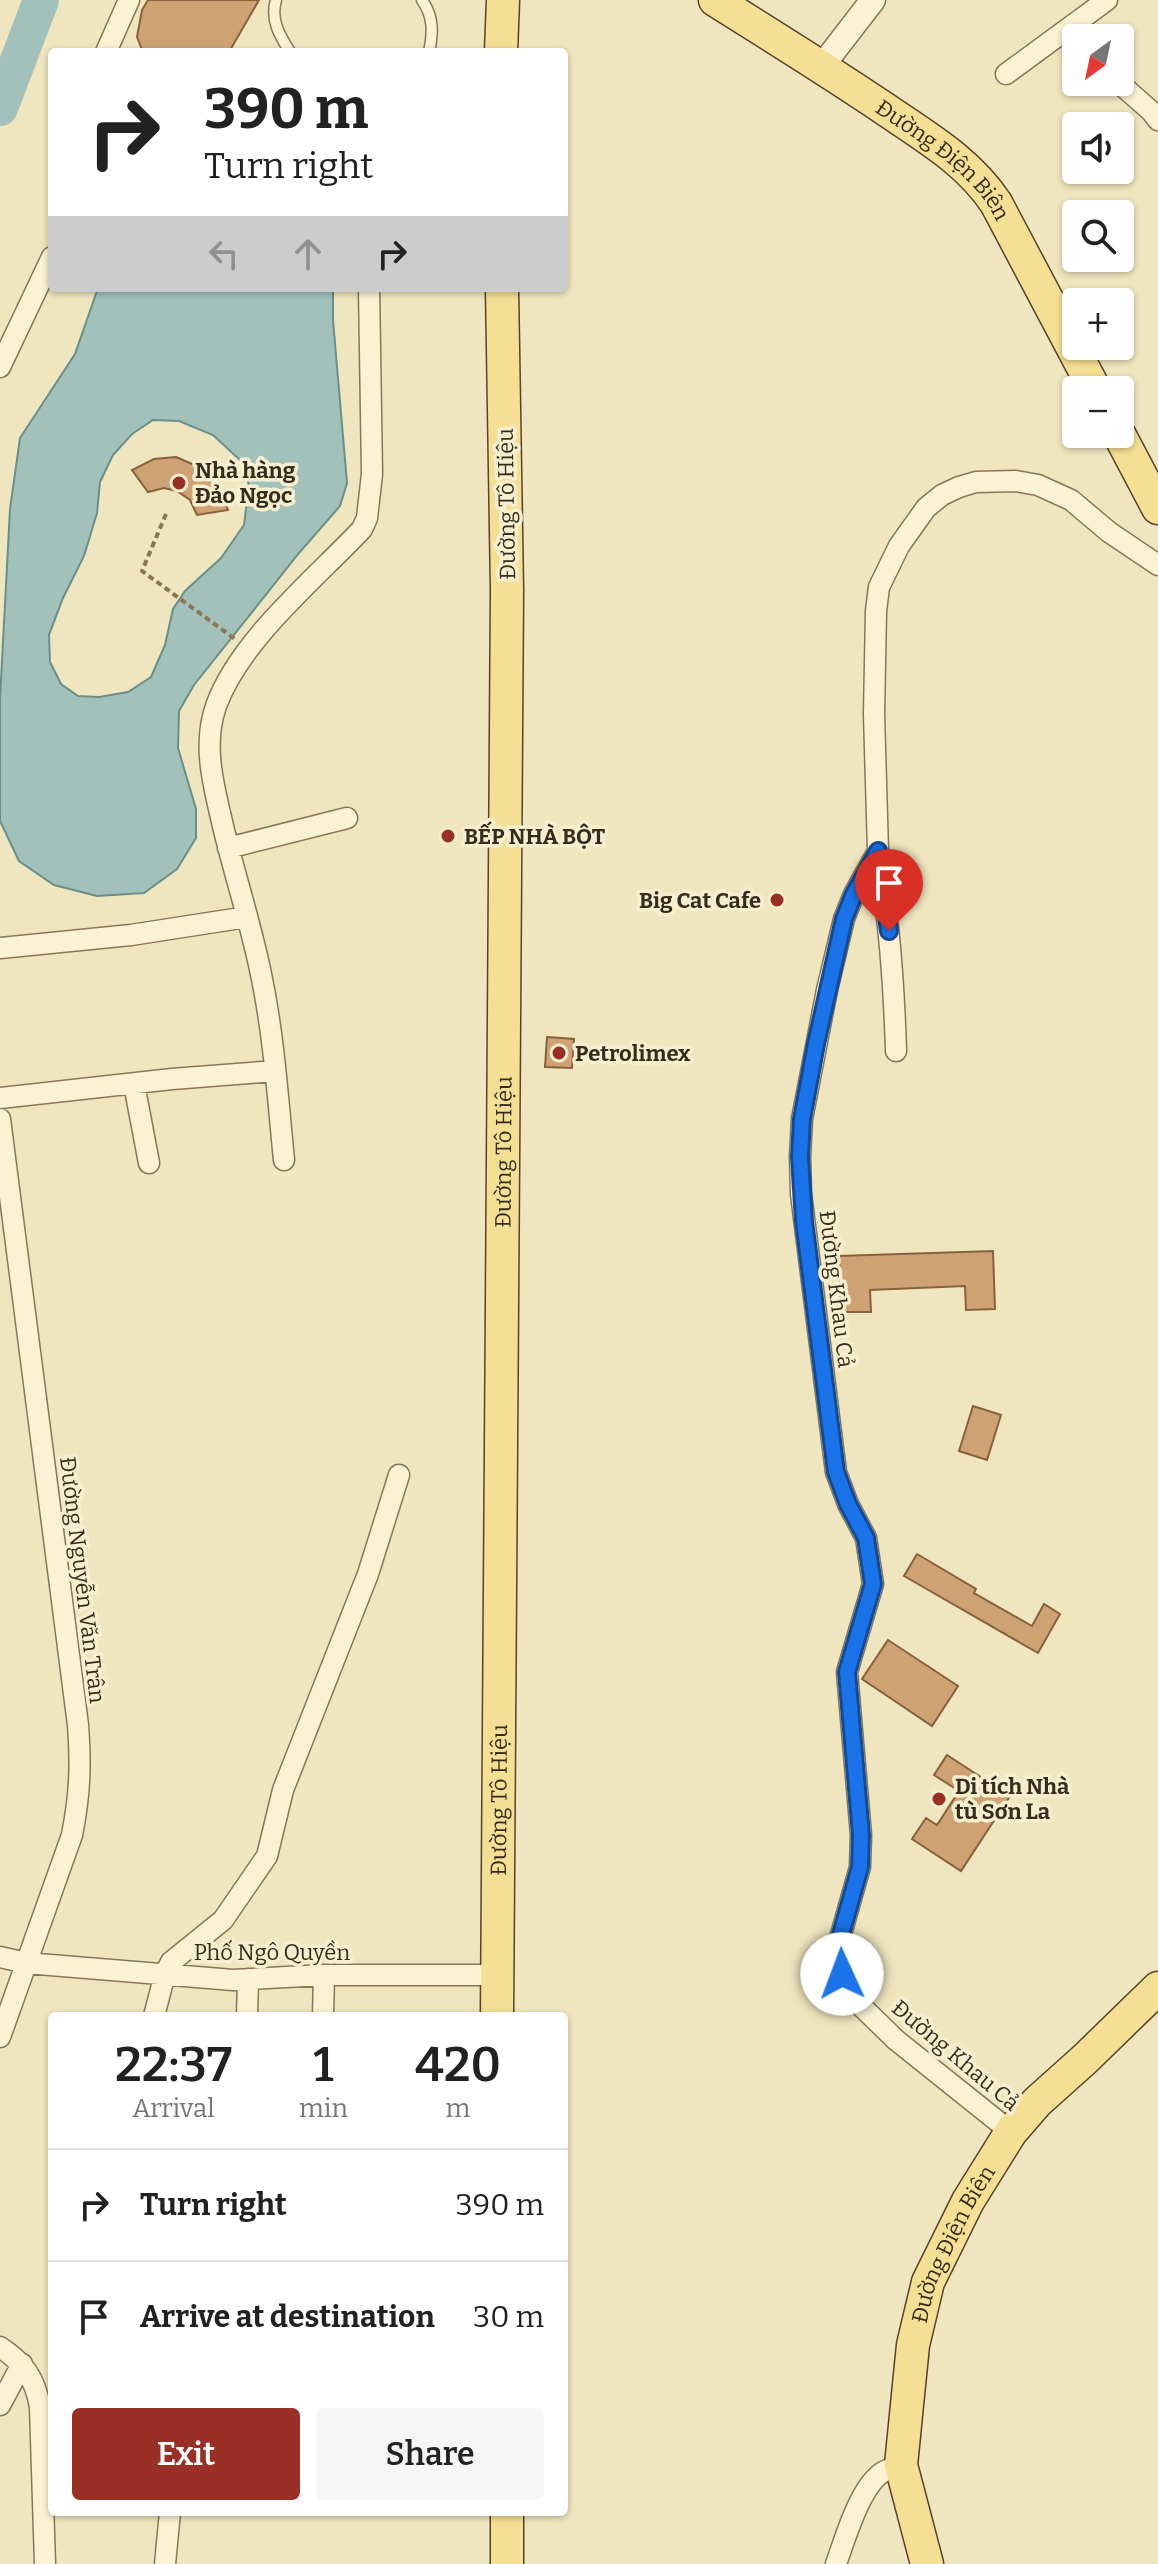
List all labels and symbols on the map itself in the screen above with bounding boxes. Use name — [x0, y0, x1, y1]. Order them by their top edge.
north arrow — [1062, 24, 1134, 96]
street label: Đường Điện Biên — [871, 94, 1016, 225]
street label: Đường Tô Hiệu — [492, 428, 521, 580]
place label: Nhà hàng Đảo Ngọc — [195, 457, 296, 509]
marker: Nhà hàng Đảo Ngọc — [170, 474, 188, 492]
place label: BẾP NHÀ BỘT — [464, 821, 606, 850]
marker: BẾP NHÀ BỘT — [439, 827, 457, 845]
pin — [855, 849, 923, 931]
place label: Big Cat Cafe — [639, 887, 761, 914]
marker: Big Cat Cafe — [768, 891, 786, 909]
place label: Petrolimex — [575, 1040, 691, 1067]
marker: Petrolimex — [550, 1044, 568, 1062]
street label: Đường Tô Hiệu — [490, 1076, 518, 1228]
street label: Đường Khau Cả — [813, 1209, 860, 1369]
street label: Đường Nguyễn Văn Trân — [54, 1455, 111, 1705]
street label: Đường Tô Hiệu — [485, 1724, 513, 1876]
place label: Di tích Nhà tù Sơn La — [955, 1773, 1070, 1825]
marker: Di tích Nhà tù Sơn La — [930, 1790, 948, 1808]
position arrow — [800, 1932, 884, 2016]
street label: Phố Ngô Quyền — [194, 1939, 350, 1966]
street label: Đường Khau Cả — [887, 1994, 1025, 2116]
street label: Đường Điện Biên — [906, 2160, 1001, 2326]

